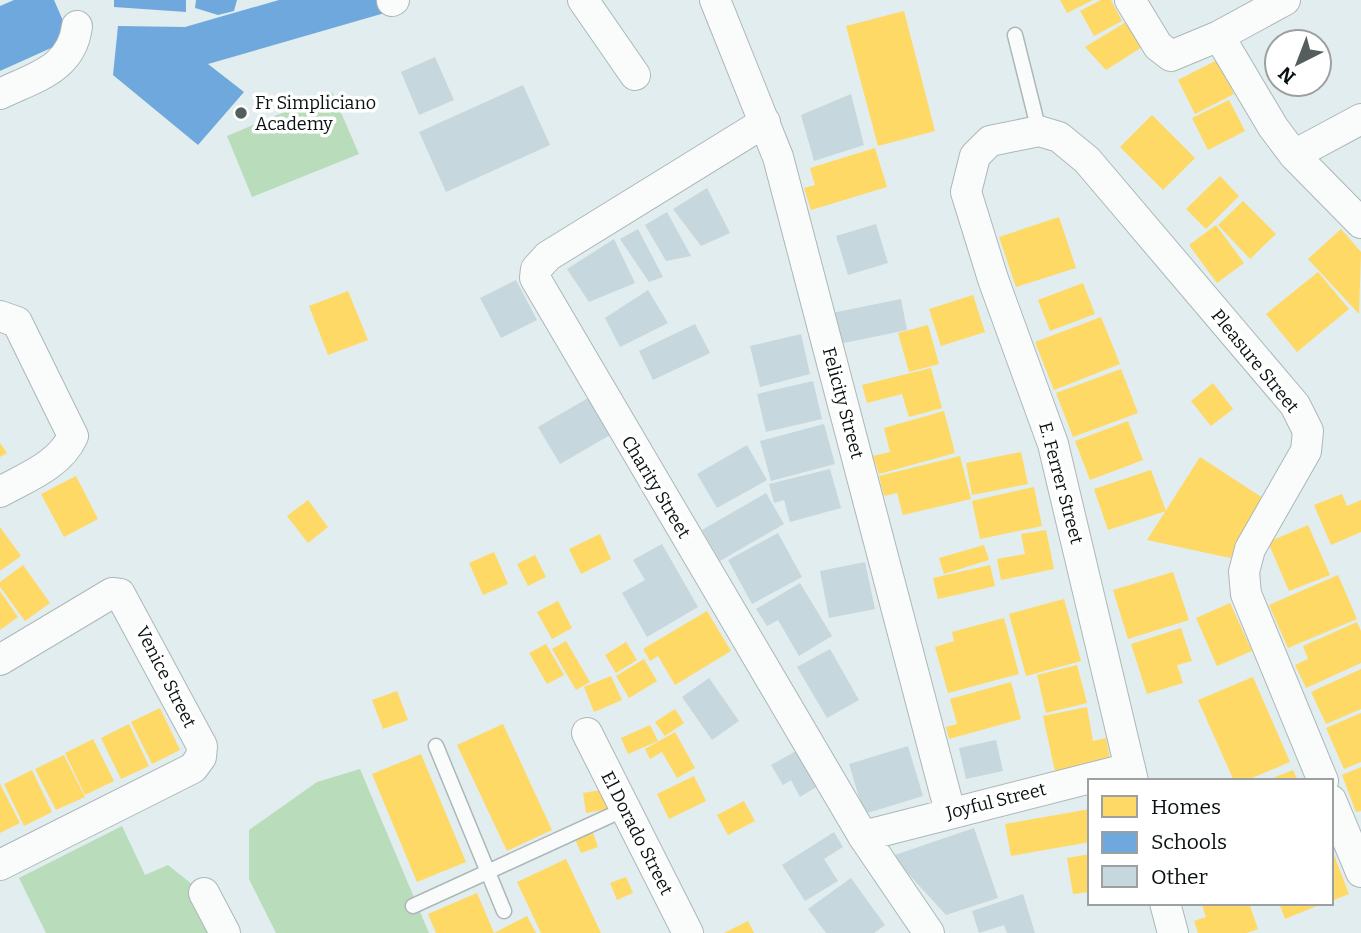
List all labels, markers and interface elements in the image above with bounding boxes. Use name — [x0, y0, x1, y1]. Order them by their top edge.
north arrow — [1263, 28, 1333, 98]
text: N — [1274, 62, 1300, 89]
place label: Fr Simpliciano Academy — [255, 92, 376, 135]
marker: Fr Simpliciano Academy — [233, 105, 249, 121]
street label: Pleasure Street — [1207, 305, 1304, 418]
street label: Felicity Street — [818, 345, 869, 462]
street label: E. Ferrer Street — [1034, 420, 1088, 547]
street label: Charity Street — [617, 432, 695, 543]
street label: Venice Street — [131, 623, 201, 732]
street label: El Dorado Street — [596, 768, 678, 899]
street label: Joyful Street — [943, 778, 1049, 824]
legend — [1088, 779, 1333, 905]
text: Homes — [1151, 794, 1221, 820]
text: Schools — [1151, 829, 1227, 855]
text: Other — [1151, 864, 1208, 890]

